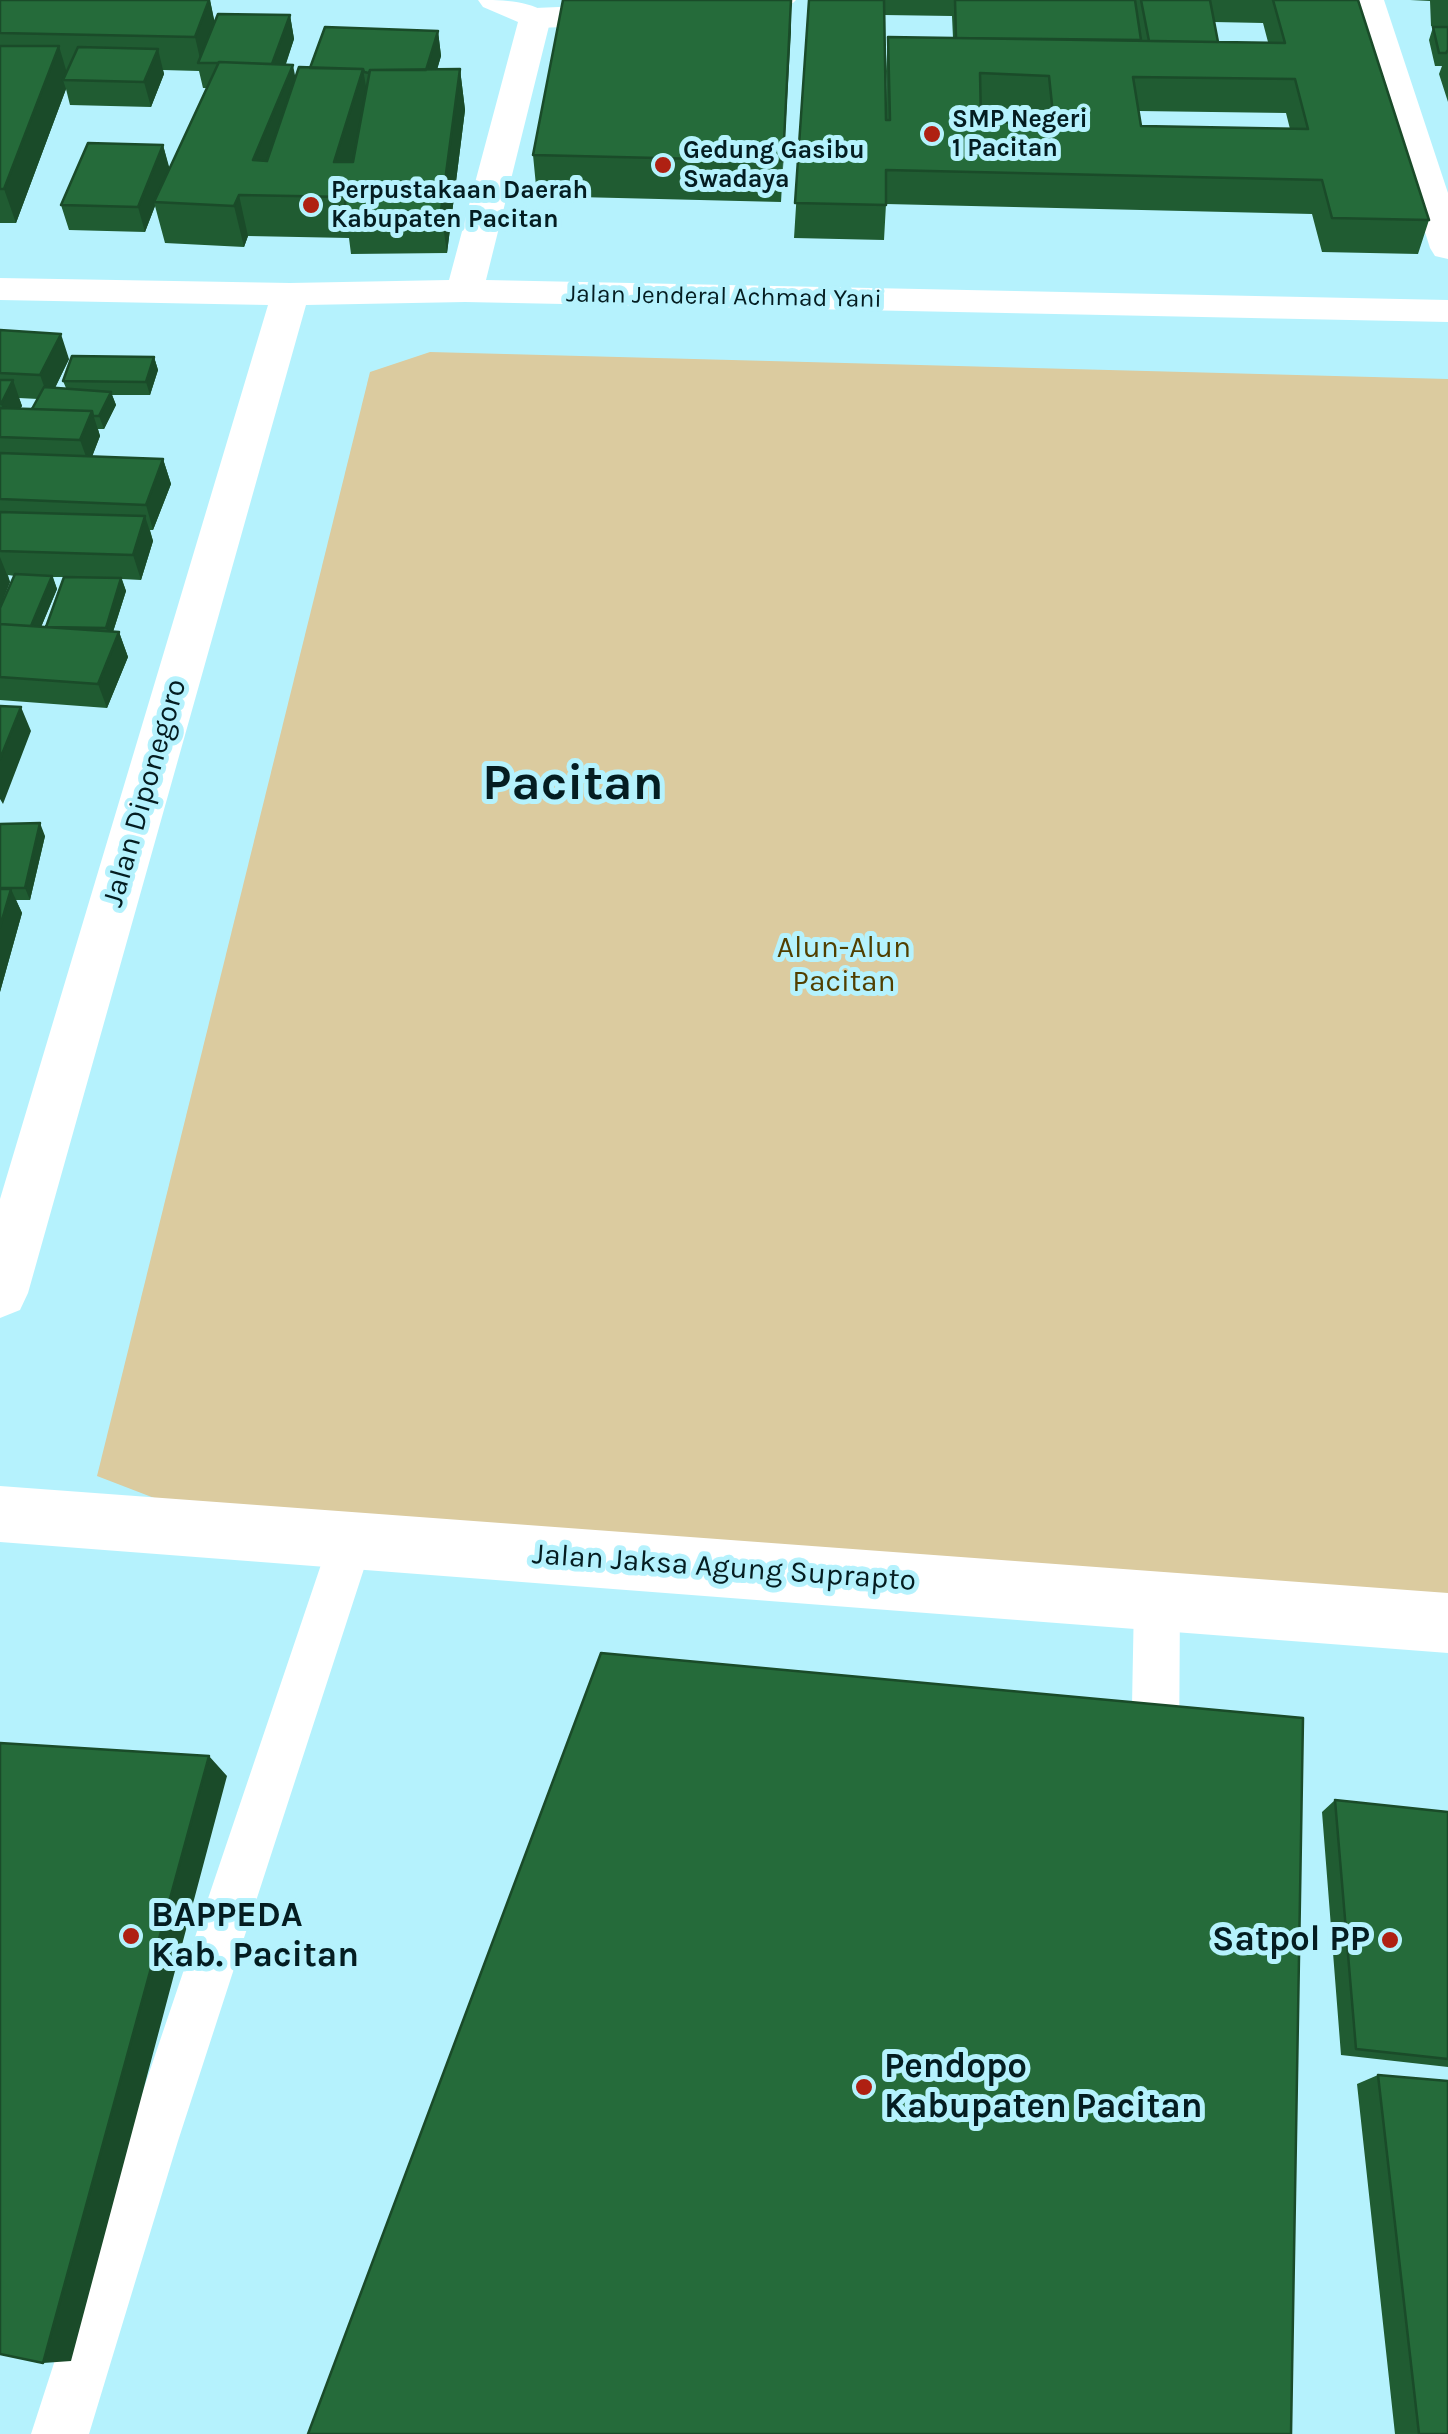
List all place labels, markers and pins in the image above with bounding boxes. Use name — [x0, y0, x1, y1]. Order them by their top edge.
place label: SMP Negeri 1 Pacitan — [952, 105, 1088, 164]
marker: SMP Negeri 1 Pacitan — [921, 123, 943, 145]
place label: Gedung Gasibu Swadaya — [683, 136, 865, 195]
marker: Gedung Gasibu Swadaya — [652, 154, 674, 176]
place label: Perpustakaan Daerah Kabupaten Pacitan — [331, 176, 588, 235]
marker: Perpustakaan Daerah Kabupaten Pacitan — [300, 194, 322, 216]
place label: BAPPEDA Kab. Pacitan — [151, 1895, 359, 1977]
place label: Satpol PP — [1212, 1919, 1370, 1961]
marker: BAPPEDA Kab. Pacitan — [120, 1925, 142, 1947]
marker: Satpol PP — [1379, 1929, 1401, 1951]
place label: Pendopo Kabupaten Pacitan — [884, 2046, 1203, 2128]
marker: Pendopo Kabupaten Pacitan — [853, 2076, 875, 2098]

